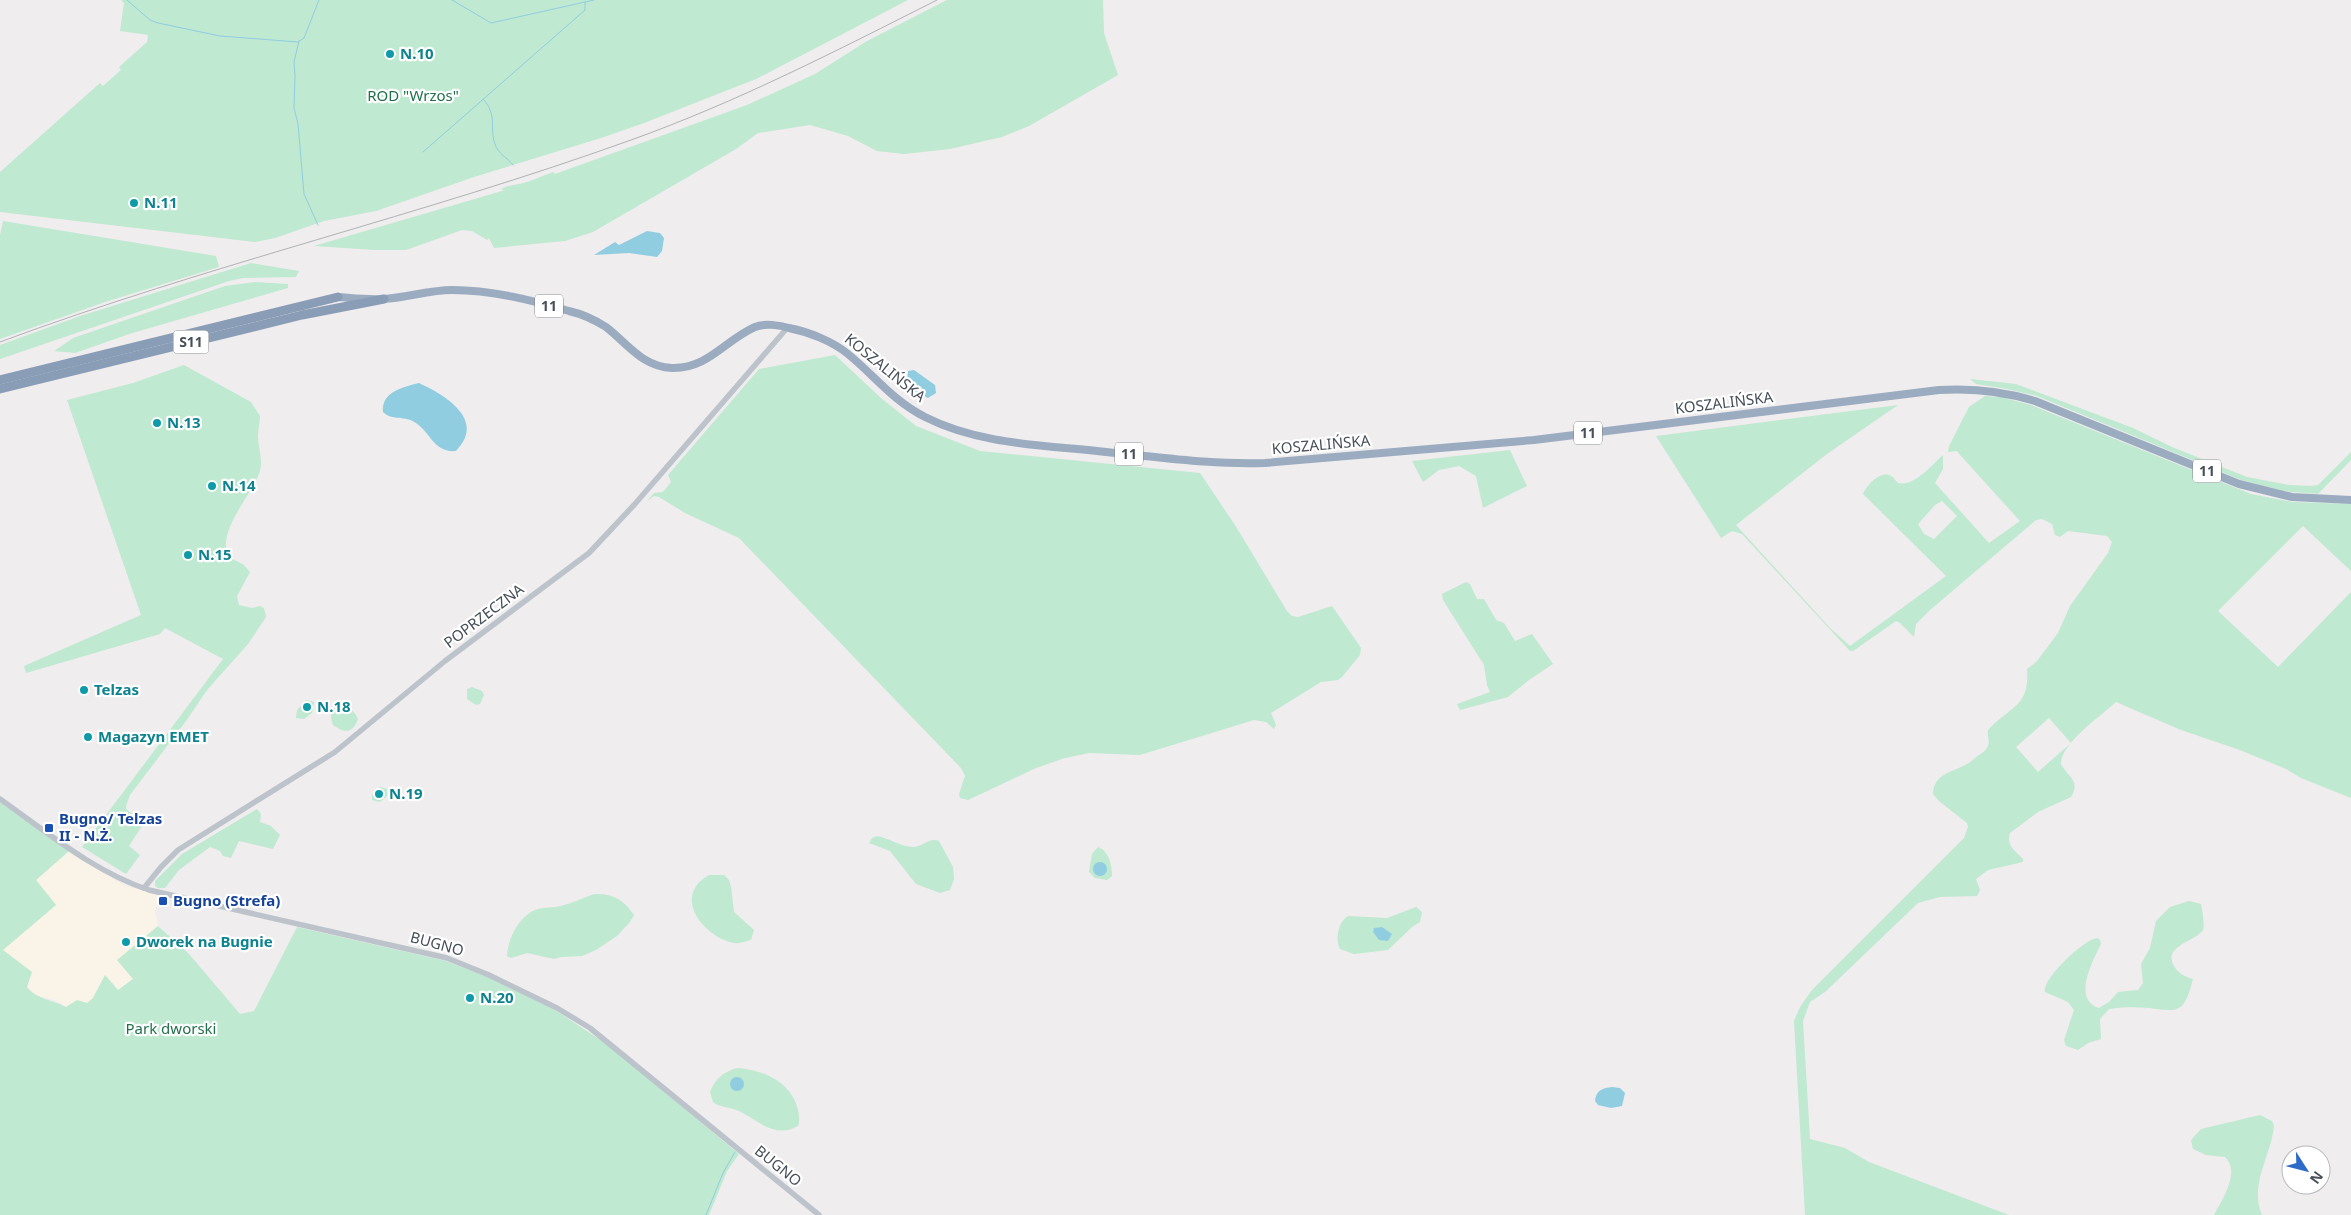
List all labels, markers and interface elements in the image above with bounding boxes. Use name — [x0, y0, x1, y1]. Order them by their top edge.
place label: N.10 — [400, 43, 434, 63]
marker: N.10 — [384, 48, 396, 60]
park label: ROD "Wrzos" — [367, 85, 459, 105]
place label: N.11 — [144, 192, 178, 212]
marker: N.11 — [128, 197, 140, 209]
road number: 11 — [535, 294, 563, 318]
street label: KOSZALIŃSKA — [841, 328, 931, 406]
road number: S11 — [174, 331, 208, 354]
street label: KOSZALIŃSKA — [1674, 386, 1774, 418]
place label: N.13 — [167, 412, 201, 432]
marker: N.13 — [151, 417, 163, 429]
road number: 11 — [1574, 422, 1602, 444]
street label: KOSZALIŃSKA — [1271, 430, 1371, 458]
road number: 11 — [1115, 442, 1143, 466]
road number: 11 — [2193, 460, 2221, 482]
place label: N.14 — [222, 475, 256, 495]
marker: N.14 — [206, 480, 218, 492]
place label: N.15 — [198, 544, 232, 564]
marker: N.15 — [182, 549, 194, 561]
street label: POPRZECZNA — [439, 578, 528, 652]
place label: Telzas — [94, 679, 139, 699]
marker: Telzas — [78, 684, 90, 696]
place label: N.18 — [317, 696, 351, 716]
marker: N.18 — [301, 701, 313, 713]
place label: Magazyn EMET — [98, 726, 209, 746]
marker: Magazyn EMET — [82, 731, 94, 743]
place label: N.19 — [389, 783, 423, 803]
marker: N.19 — [373, 788, 385, 800]
place label: Bugno/ Telzas II - N.Ż. — [59, 808, 162, 845]
marker: Bugno/ Telzas II - N.Ż. — [43, 822, 55, 834]
place label: Bugno (Strefa) — [173, 890, 280, 910]
marker: Bugno (Strefa) — [157, 895, 169, 907]
street label: BUGNO — [408, 926, 466, 960]
place label: Dworek na Bugnie — [136, 931, 273, 951]
marker: Dworek na Bugnie — [120, 936, 132, 948]
place label: N.20 — [480, 987, 514, 1007]
marker: N.20 — [464, 992, 476, 1004]
park label: Park dworski — [126, 1018, 216, 1038]
street label: BUGNO — [751, 1140, 806, 1190]
north arrow — [2281, 1145, 2331, 1195]
text: N — [2306, 1168, 2328, 1188]

